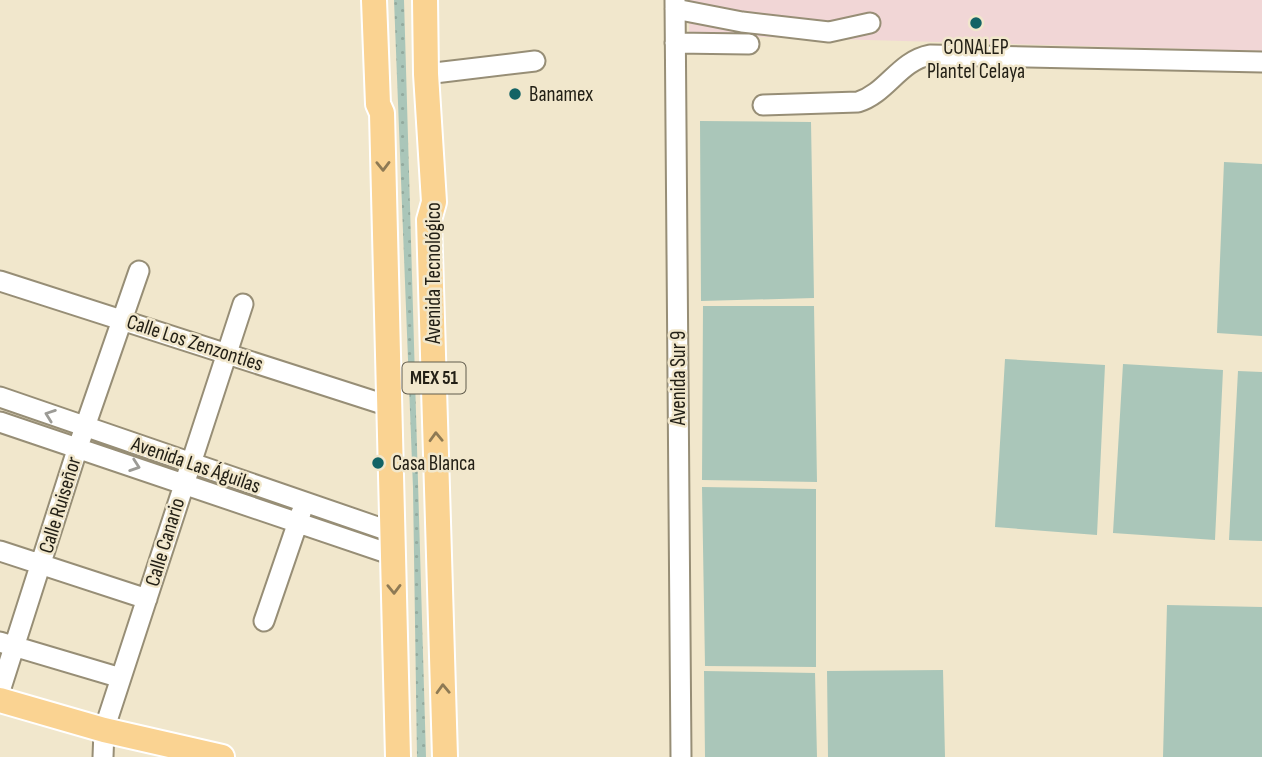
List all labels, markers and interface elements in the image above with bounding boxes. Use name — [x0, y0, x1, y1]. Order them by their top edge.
marker: CONALEP Plantel Celaya — [968, 15, 984, 31]
place label: CONALEP Plantel Celaya — [927, 35, 1025, 84]
place label: Banamex — [529, 82, 593, 107]
marker: Banamex — [507, 86, 523, 102]
one-way arrow — [375, 161, 391, 171]
street label: Avenida Tecnológico — [421, 202, 446, 345]
street label: Calle Los Zenzontles — [124, 309, 266, 377]
street label: Avenida Sur 9 — [666, 331, 691, 426]
road number: MEX 51 — [402, 362, 466, 394]
one-way arrow — [44, 409, 56, 423]
street label: Avenida Las Águilas — [127, 431, 264, 499]
one-way arrow — [428, 431, 443, 442]
place label: Casa Blanca — [392, 451, 475, 476]
street label: Calle Ruiseñor — [33, 454, 87, 556]
marker: Casa Blanca — [370, 455, 386, 471]
one-way arrow — [128, 458, 140, 472]
street label: Calle Canario — [140, 495, 190, 589]
one-way arrow — [386, 584, 401, 595]
one-way arrow — [436, 683, 451, 694]

